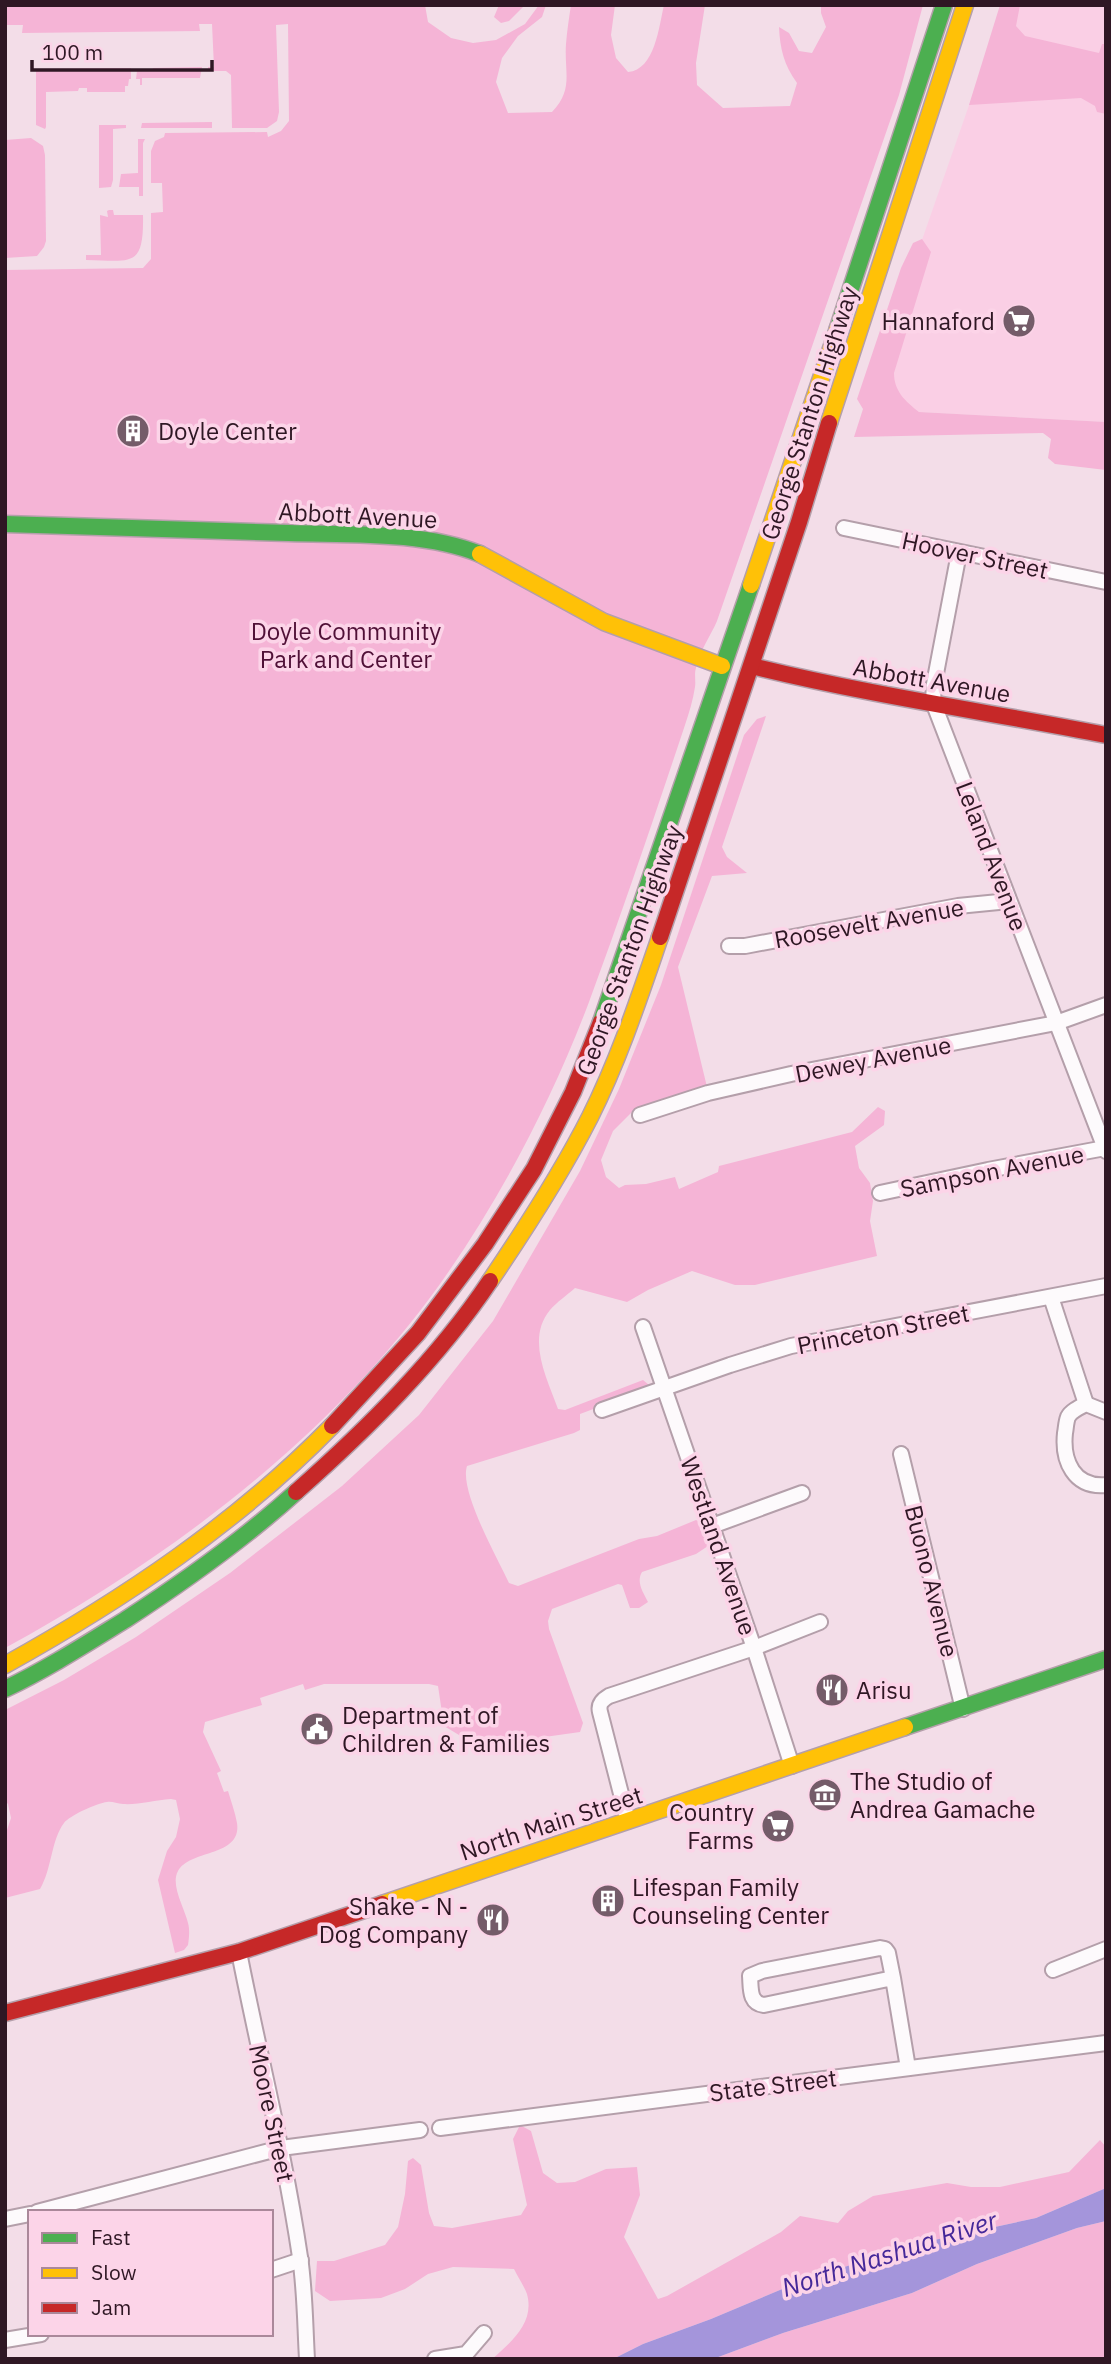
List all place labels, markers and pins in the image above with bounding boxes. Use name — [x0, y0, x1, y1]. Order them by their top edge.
supermarket icon: Hannaford — [1000, 302, 1038, 340]
place label: Hannaford — [881, 305, 995, 337]
building icon: Doyle Center — [114, 412, 152, 450]
place label: Doyle Center — [158, 415, 297, 447]
restaurant icon: Arisu — [813, 1671, 851, 1709]
place label: Arisu — [856, 1674, 912, 1706]
place label: Department of Children & Families — [342, 1699, 550, 1759]
public building icon: Department of Children & Families — [298, 1710, 336, 1748]
place label: The Studio of Andrea Gamache — [850, 1765, 1035, 1825]
museum icon: The Studio of Andrea Gamache — [806, 1776, 844, 1814]
place label: Country Farms — [669, 1796, 754, 1856]
supermarket icon: Country Farms — [759, 1807, 797, 1845]
place label: Lifespan Family Counseling Center — [632, 1871, 829, 1931]
building icon: Lifespan Family Counseling Center — [589, 1882, 627, 1920]
place label: Shake - N - Dog Company — [319, 1890, 468, 1950]
restaurant icon: Shake - N - Dog Company — [474, 1901, 512, 1939]

